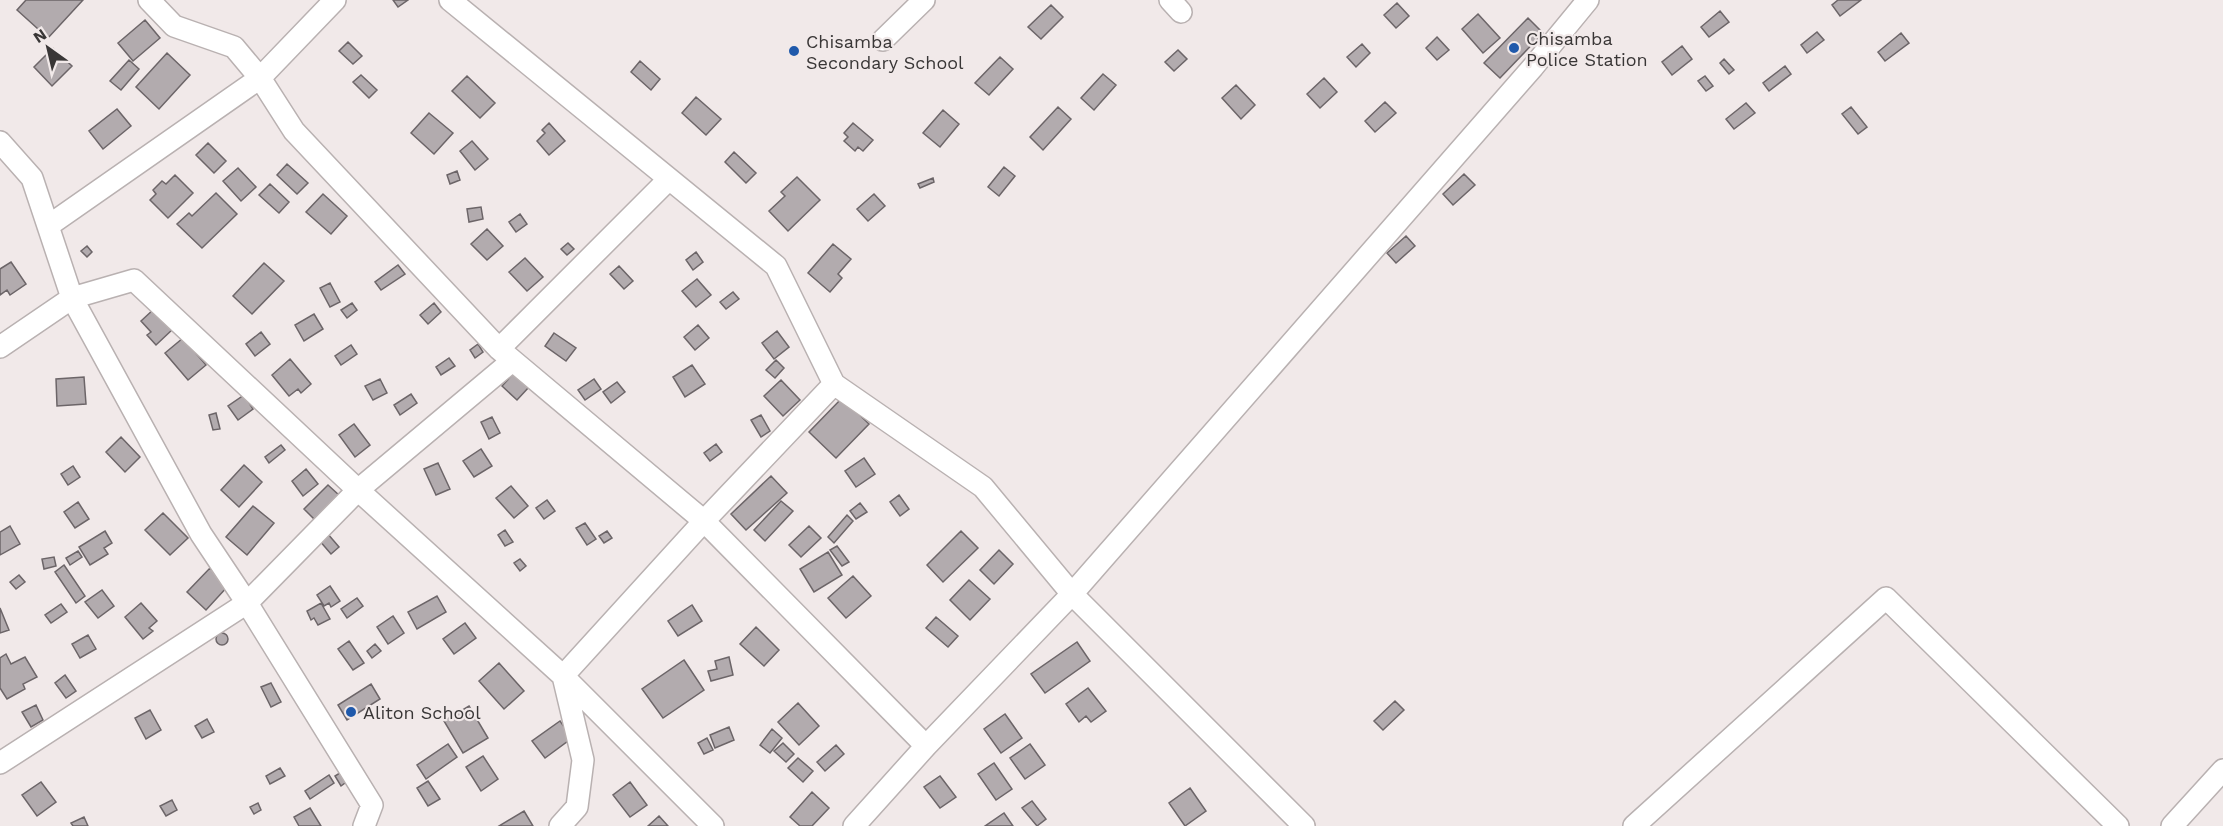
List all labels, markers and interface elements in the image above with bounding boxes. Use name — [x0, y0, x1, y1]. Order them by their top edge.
north arrow — [18, 18, 78, 78]
text: N — [30, 25, 50, 47]
place label: Chisamba Police Station — [1526, 28, 1648, 70]
place label: Chisamba Secondary School — [806, 31, 964, 73]
marker: Chisamba Police Station — [1507, 41, 1521, 55]
marker: Chisamba Secondary School — [787, 44, 801, 58]
place label: Aliton School — [363, 702, 481, 723]
marker: Aliton School — [344, 705, 358, 719]

